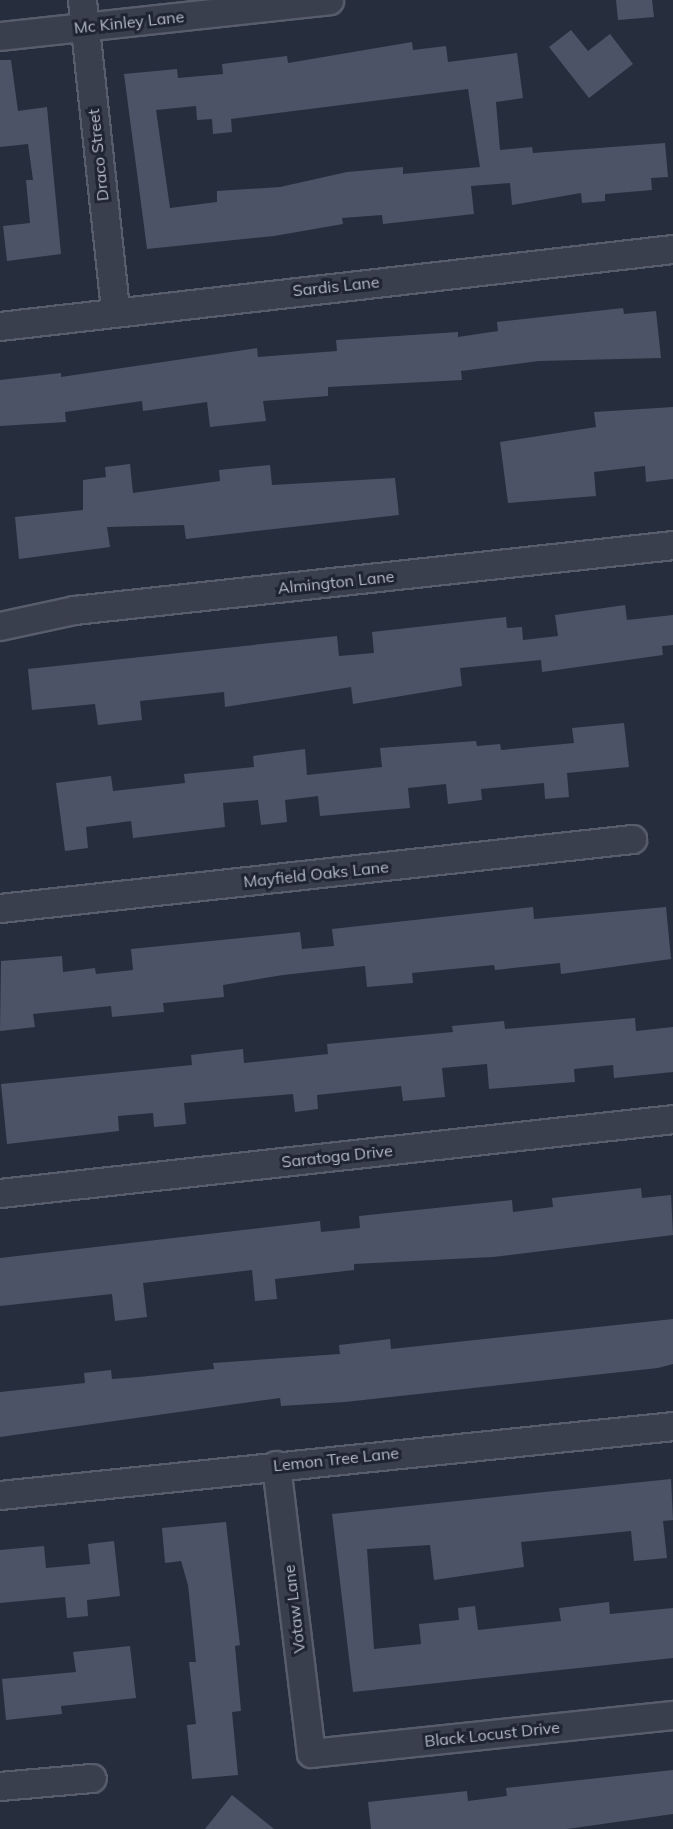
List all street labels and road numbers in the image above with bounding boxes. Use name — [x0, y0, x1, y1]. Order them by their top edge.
street label: Mc Kinley Lane — [73, 7, 185, 37]
street label: Draco Street — [84, 108, 112, 202]
street label: Sardis Lane — [292, 272, 380, 300]
street label: Almington Lane — [277, 566, 395, 598]
street label: Mayfield Oaks Lane — [242, 857, 390, 891]
street label: Saratoga Drive — [280, 1141, 394, 1171]
street label: Lemon Tree Lane — [272, 1443, 400, 1475]
street label: Votaw Lane — [279, 1564, 309, 1654]
street label: Black Locust Drive — [423, 1717, 561, 1751]

